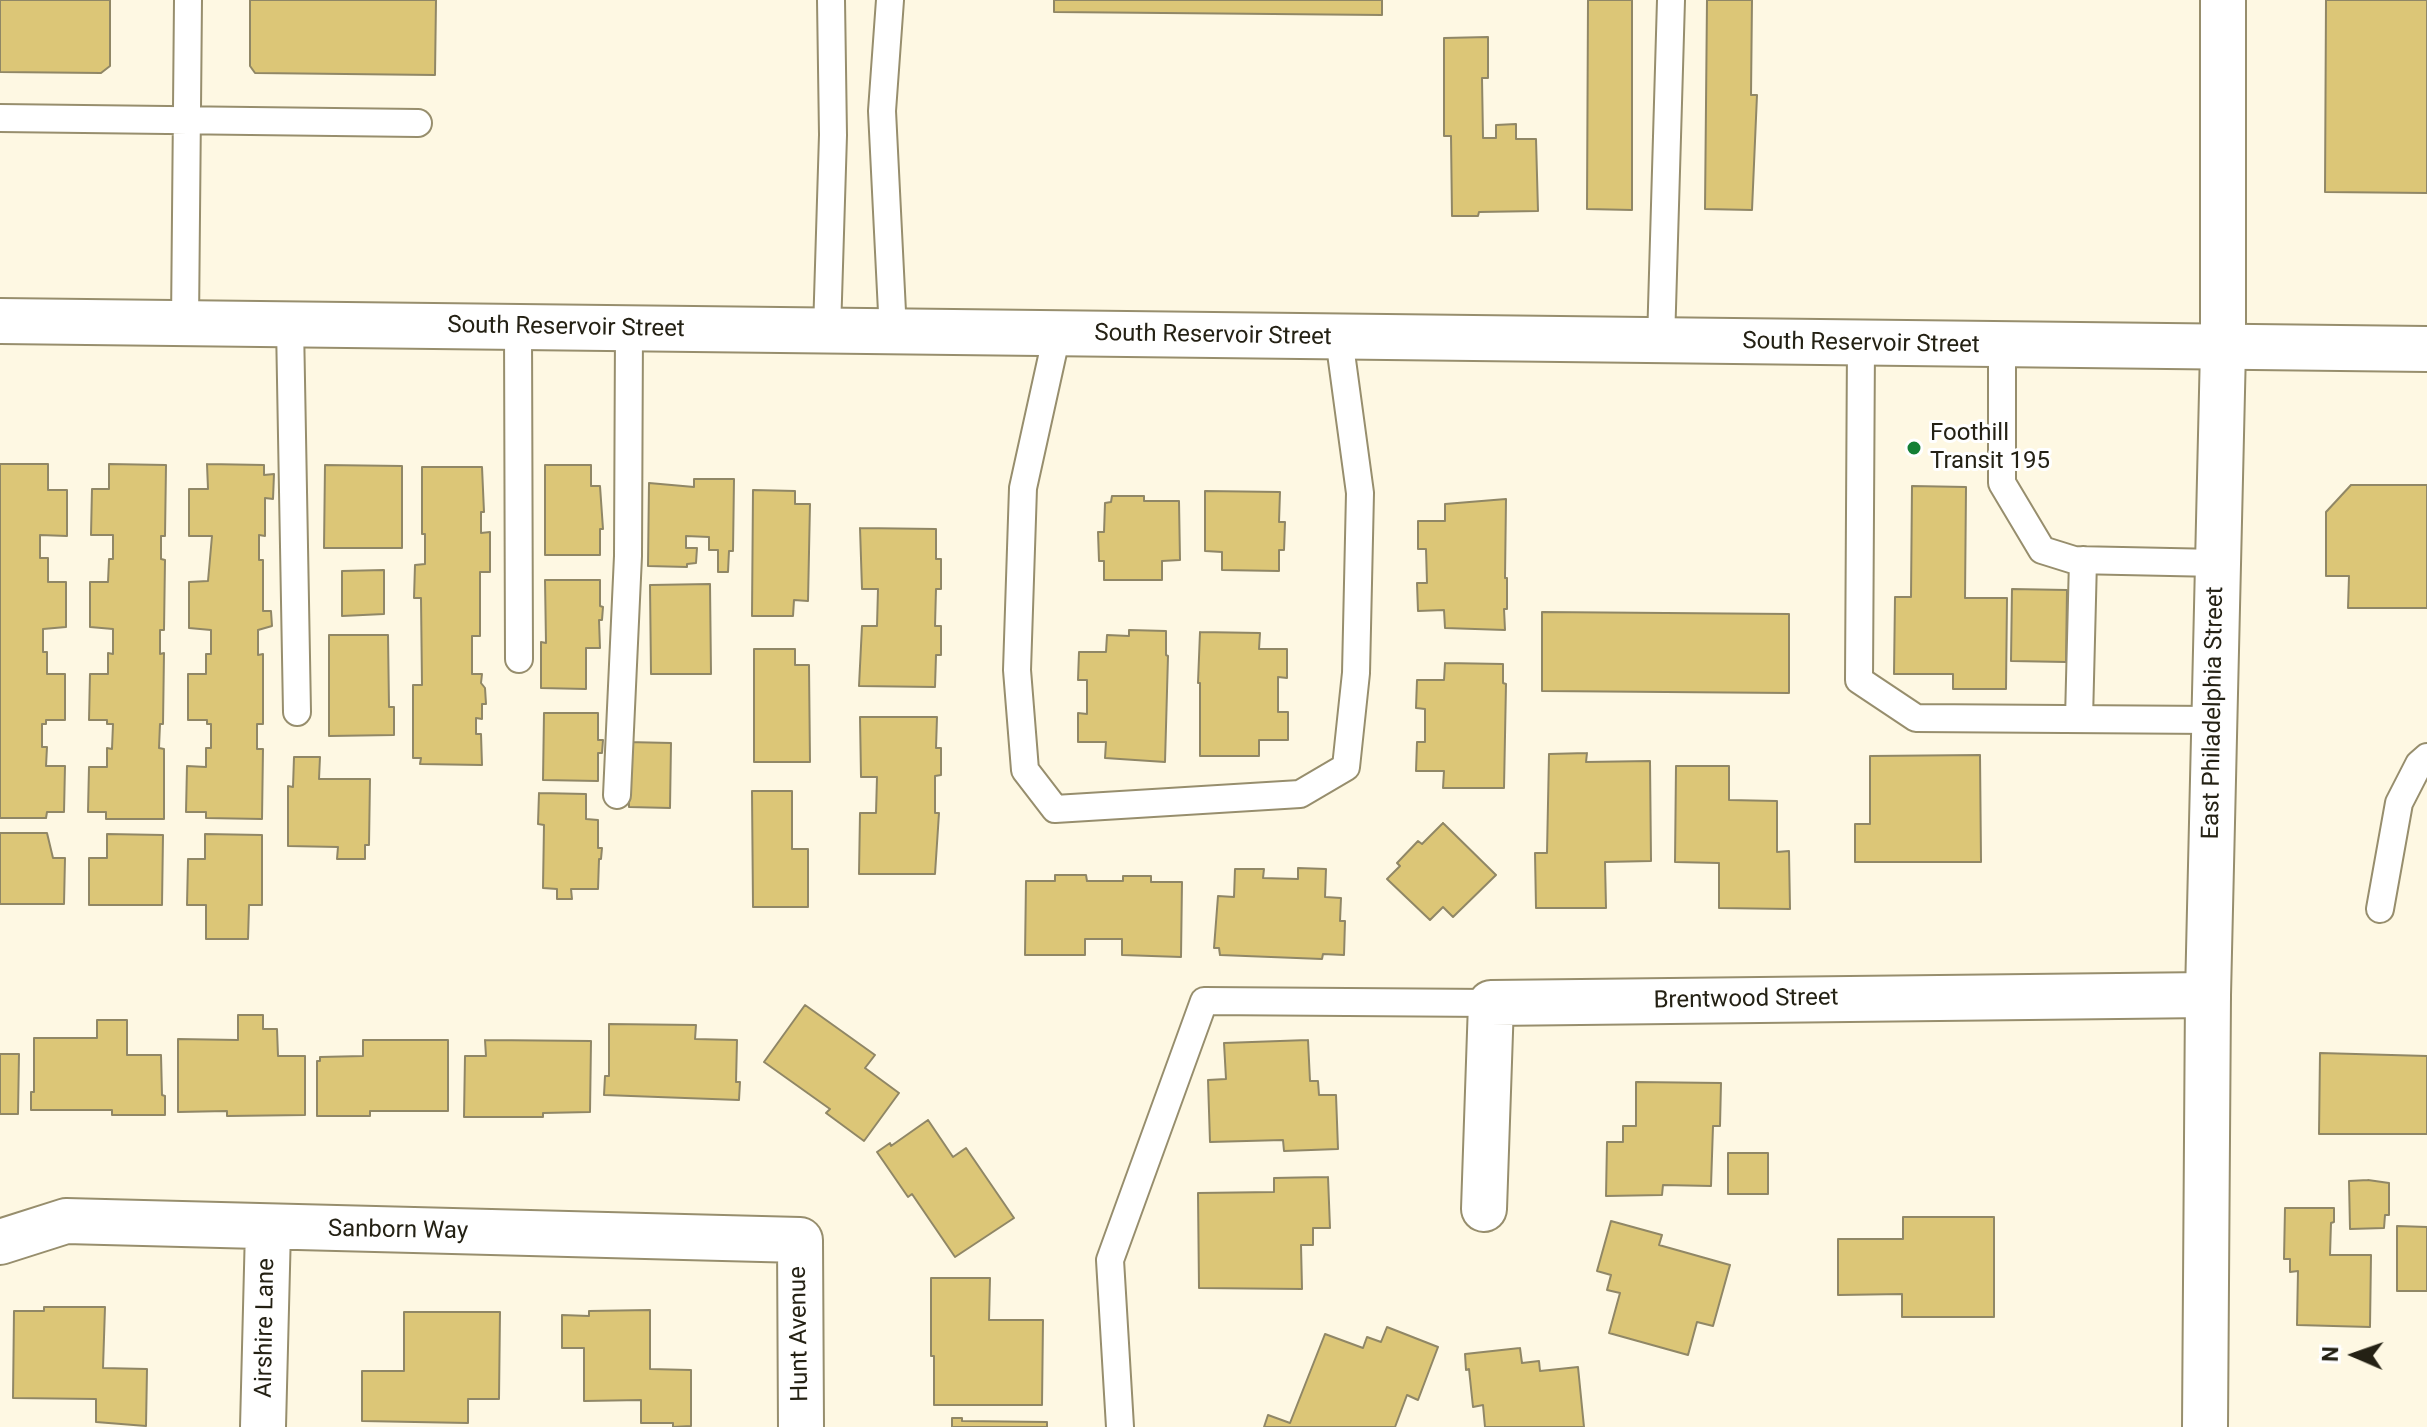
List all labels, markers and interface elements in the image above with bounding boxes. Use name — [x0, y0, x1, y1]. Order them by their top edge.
street label: South Reservoir Street — [447, 312, 685, 344]
street label: South Reservoir Street — [1094, 320, 1332, 352]
street label: South Reservoir Street — [1742, 328, 1980, 360]
place label: Foothill Transit 195 — [1930, 420, 2050, 476]
marker: Foothill Transit 195 — [1905, 439, 1923, 457]
street label: East Philadelphia Street — [2197, 586, 2231, 840]
street label: Brentwood Street — [1653, 984, 1839, 1016]
street label: Sanborn Way — [328, 1215, 468, 1247]
street label: Airshire Lane — [250, 1258, 282, 1398]
street label: Hunt Avenue — [784, 1266, 816, 1402]
north arrow — [2315, 1315, 2395, 1395]
text: N — [2318, 1346, 2343, 1362]

